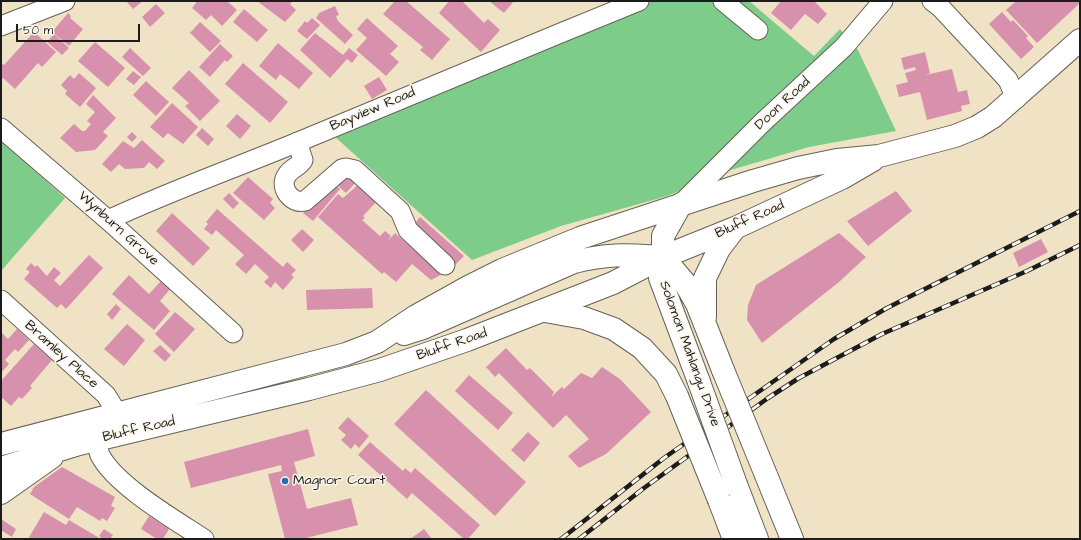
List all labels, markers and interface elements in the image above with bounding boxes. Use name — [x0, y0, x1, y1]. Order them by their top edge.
scale bar — [18, 16, 142, 42]
text: 50 m — [23, 22, 53, 39]
street label: Doon Road — [752, 74, 814, 134]
street label: Bayview Road — [328, 85, 418, 135]
street label: Wynburn Grove — [74, 188, 162, 270]
street label: Bluff Road — [713, 197, 787, 243]
street label: Solomon Mahlangu Drive — [655, 279, 723, 429]
street label: Bramley Place — [21, 317, 101, 393]
street label: Bluff Road — [414, 325, 490, 365]
street label: Bluff Road — [101, 414, 177, 446]
place label: Magnor Court — [293, 473, 385, 489]
marker: Magnor Court — [280, 476, 290, 486]

